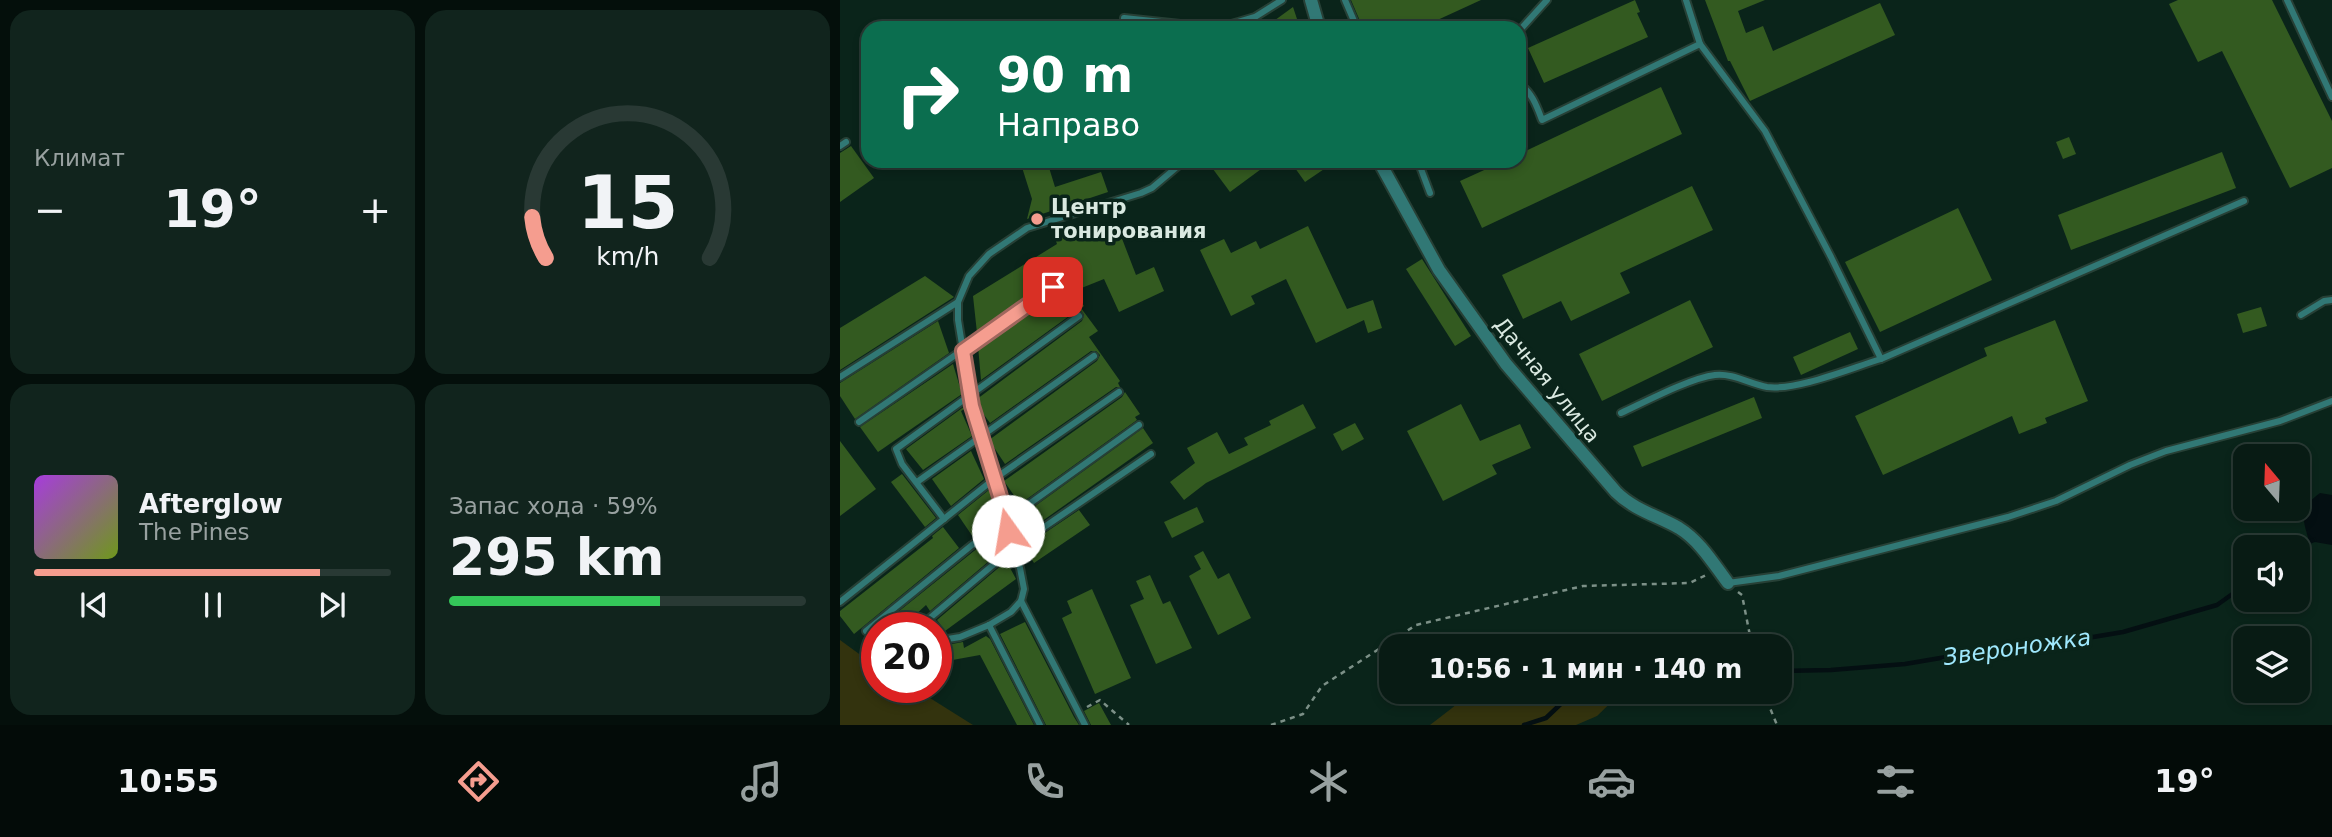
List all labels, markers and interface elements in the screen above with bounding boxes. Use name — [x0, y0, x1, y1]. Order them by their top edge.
text: 90 m — [997, 47, 1133, 104]
icon: right — [882, 49, 973, 140]
text: Направо — [997, 106, 1140, 144]
text: Климат — [34, 145, 125, 171]
text: 15 — [577, 160, 678, 245]
text: 19° — [163, 179, 262, 239]
text: − — [34, 188, 66, 232]
text: + — [359, 188, 391, 232]
place label: Центр тонирования — [1051, 195, 1206, 243]
marker: Центр тонирования — [1029, 211, 1045, 227]
text: km/h — [596, 242, 659, 271]
pin — [1023, 257, 1083, 317]
icon: arrive — [1034, 268, 1072, 306]
street label: Дачная улица — [1489, 313, 1605, 447]
north arrow — [2233, 444, 2310, 522]
map controls — [2233, 444, 2310, 703]
text: Afterglow — [139, 489, 283, 519]
text: Запас хода · 59% — [449, 493, 658, 519]
position arrow — [971, 494, 1045, 568]
text: The Pines — [139, 519, 250, 545]
text: 295 km — [449, 527, 664, 587]
button: sound — [2233, 535, 2310, 612]
icon: previous — [75, 586, 113, 624]
icon: pause — [194, 586, 232, 624]
icon: next — [313, 586, 351, 624]
speed limit sign: 20 — [861, 612, 952, 703]
water label: Звероножка — [1941, 624, 2093, 670]
button: layers — [2233, 626, 2310, 703]
text: 10:56 · 1 мин · 140 m — [1429, 654, 1742, 684]
icon: directions — [454, 757, 503, 806]
icon: music — [737, 757, 786, 806]
icon: phone — [1020, 757, 1069, 806]
icon: climate — [1304, 757, 1353, 806]
icon: car — [1587, 757, 1636, 806]
icon: filters — [1871, 757, 1920, 806]
text: 10:55 — [117, 762, 219, 800]
text: 19° — [2154, 762, 2215, 800]

